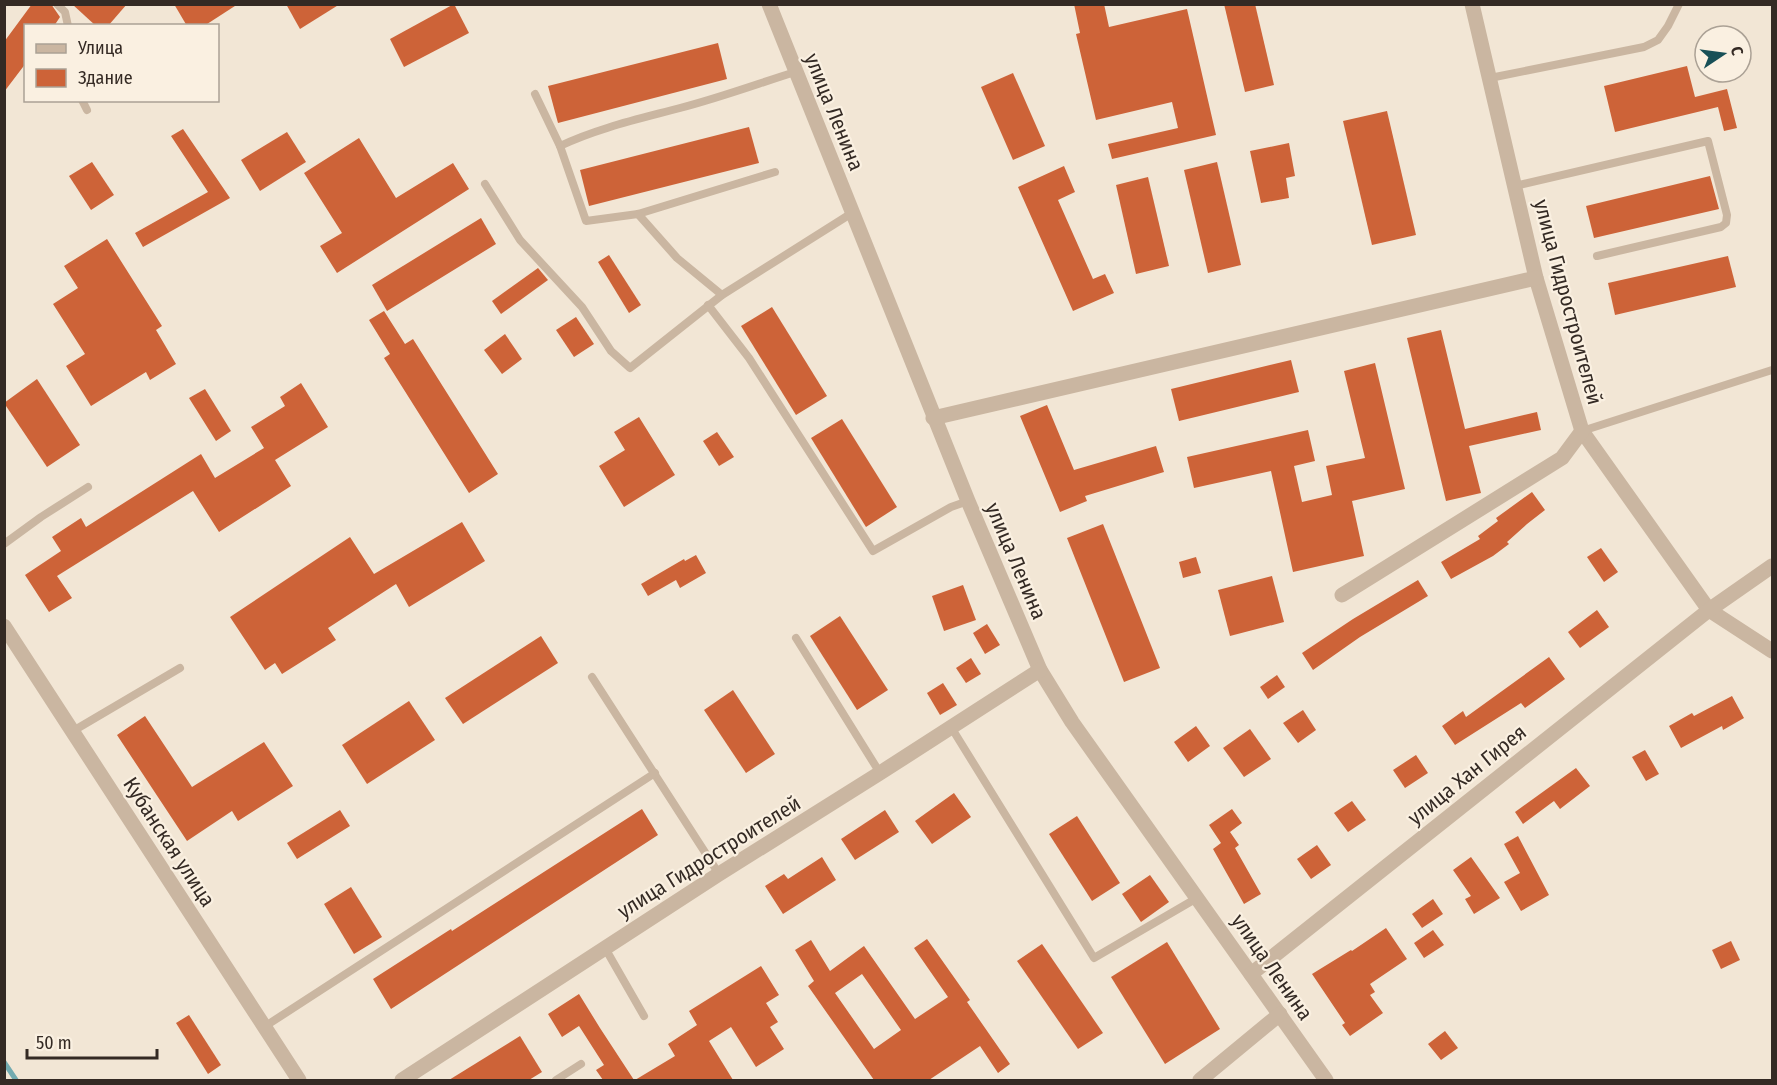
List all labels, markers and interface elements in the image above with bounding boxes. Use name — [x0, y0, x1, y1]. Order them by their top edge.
legend — [24, 24, 219, 102]
north arrow — [1693, 24, 1753, 84]
text: Улица — [77, 37, 123, 59]
text: С — [1727, 45, 1747, 58]
street label: улица Ленина — [799, 50, 869, 174]
text: Здание — [78, 67, 133, 89]
street label: улица Гидростроителей — [1528, 197, 1608, 407]
street label: улица Ленина — [980, 499, 1052, 623]
street label: улица Хан Гирея — [1402, 719, 1532, 831]
street label: Кубанская улица — [117, 772, 221, 912]
street label: улица Гидростроителей — [613, 790, 805, 924]
street label: улица Ленина — [1226, 909, 1318, 1025]
scale bar — [27, 1022, 158, 1060]
text: 50 m — [36, 1032, 72, 1054]

